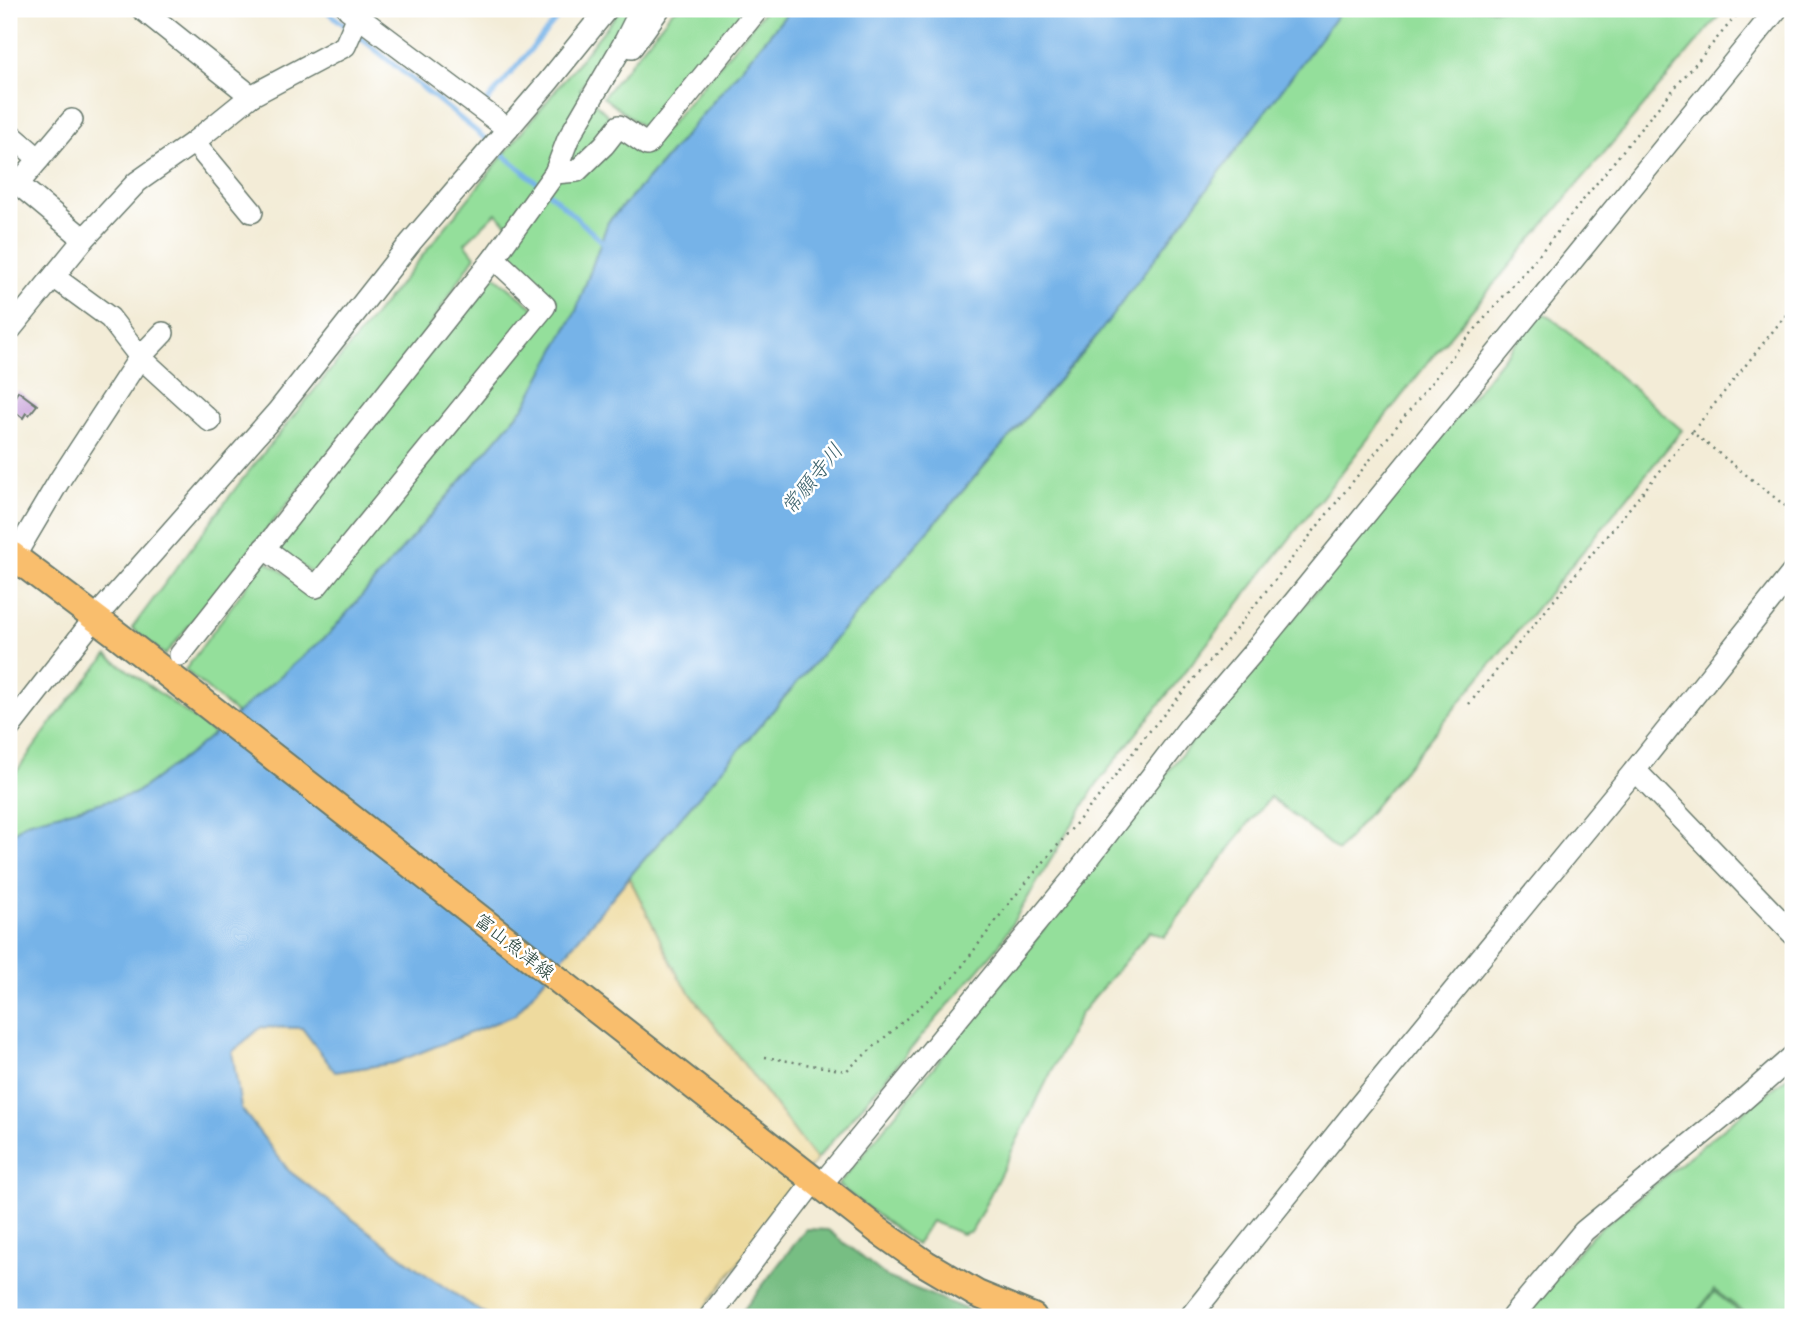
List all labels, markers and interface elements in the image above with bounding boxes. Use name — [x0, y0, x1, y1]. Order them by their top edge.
water label: 常願寺川 — [776, 439, 849, 520]
street label: 富山魚津線 — [470, 909, 559, 985]

